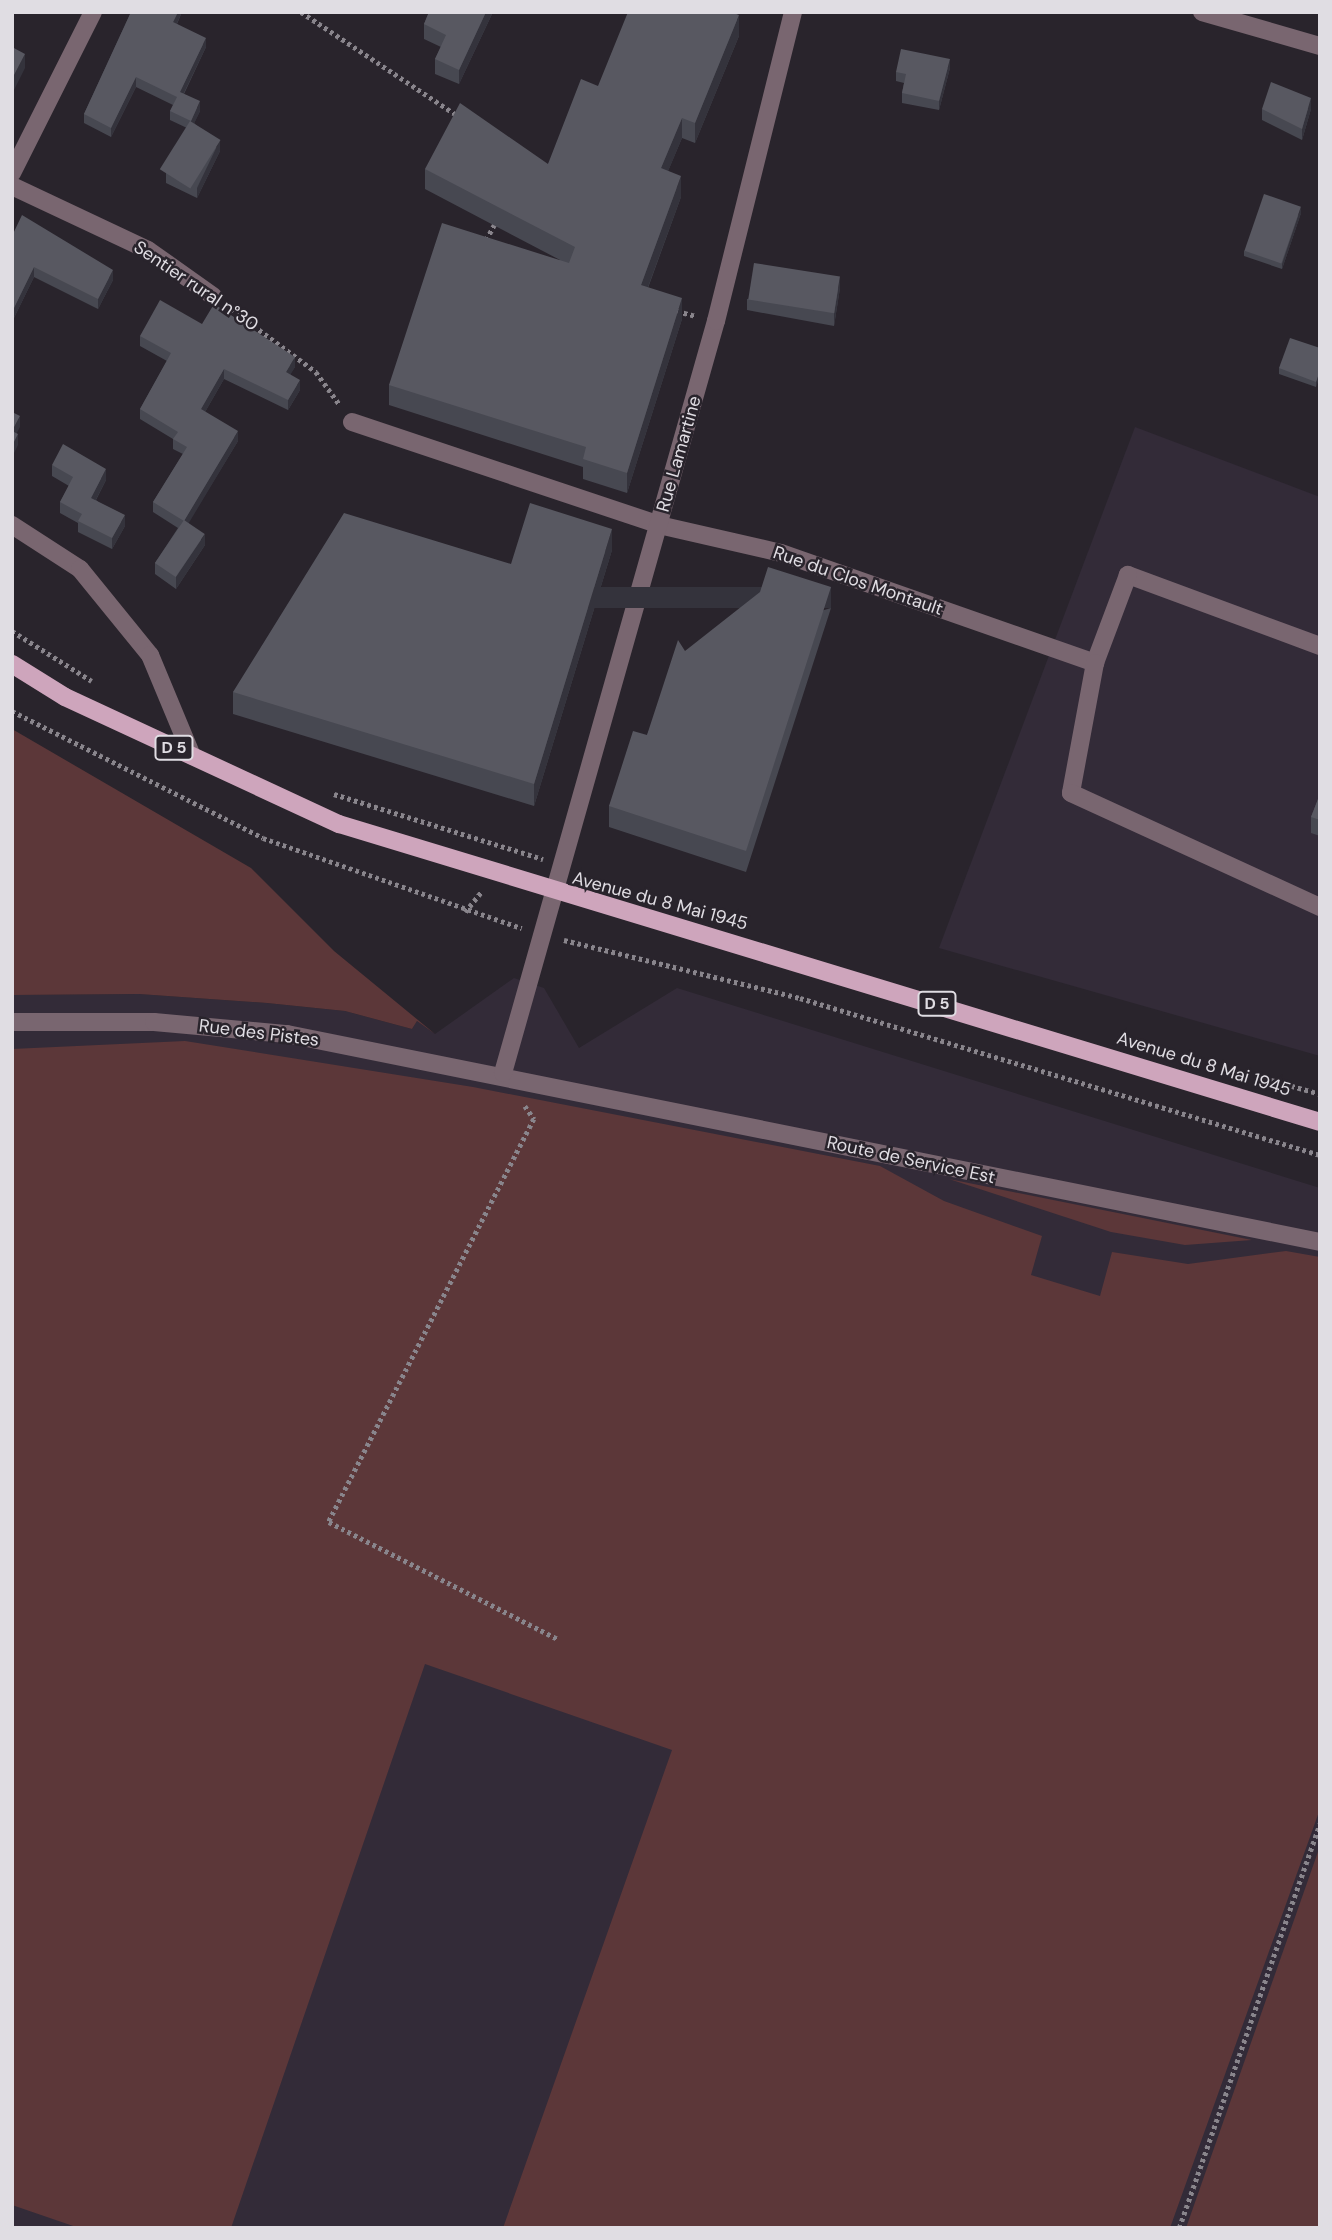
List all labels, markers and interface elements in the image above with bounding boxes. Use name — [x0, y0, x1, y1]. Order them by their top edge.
street label: Sentier rural n°30 — [130, 236, 262, 336]
street label: Rue Lamartine — [652, 393, 706, 515]
street label: Rue du Clos Montault — [770, 542, 946, 620]
road number: D 5 — [153, 736, 195, 761]
street label: Avenue du 8 Mai 1945 — [570, 867, 750, 935]
road number: D 5 — [916, 992, 958, 1016]
street label: Rue des Pistes — [198, 1015, 320, 1051]
street label: Avenue du 8 Mai 1945 — [1114, 1027, 1294, 1101]
street label: Route de Service Est — [825, 1132, 997, 1188]

